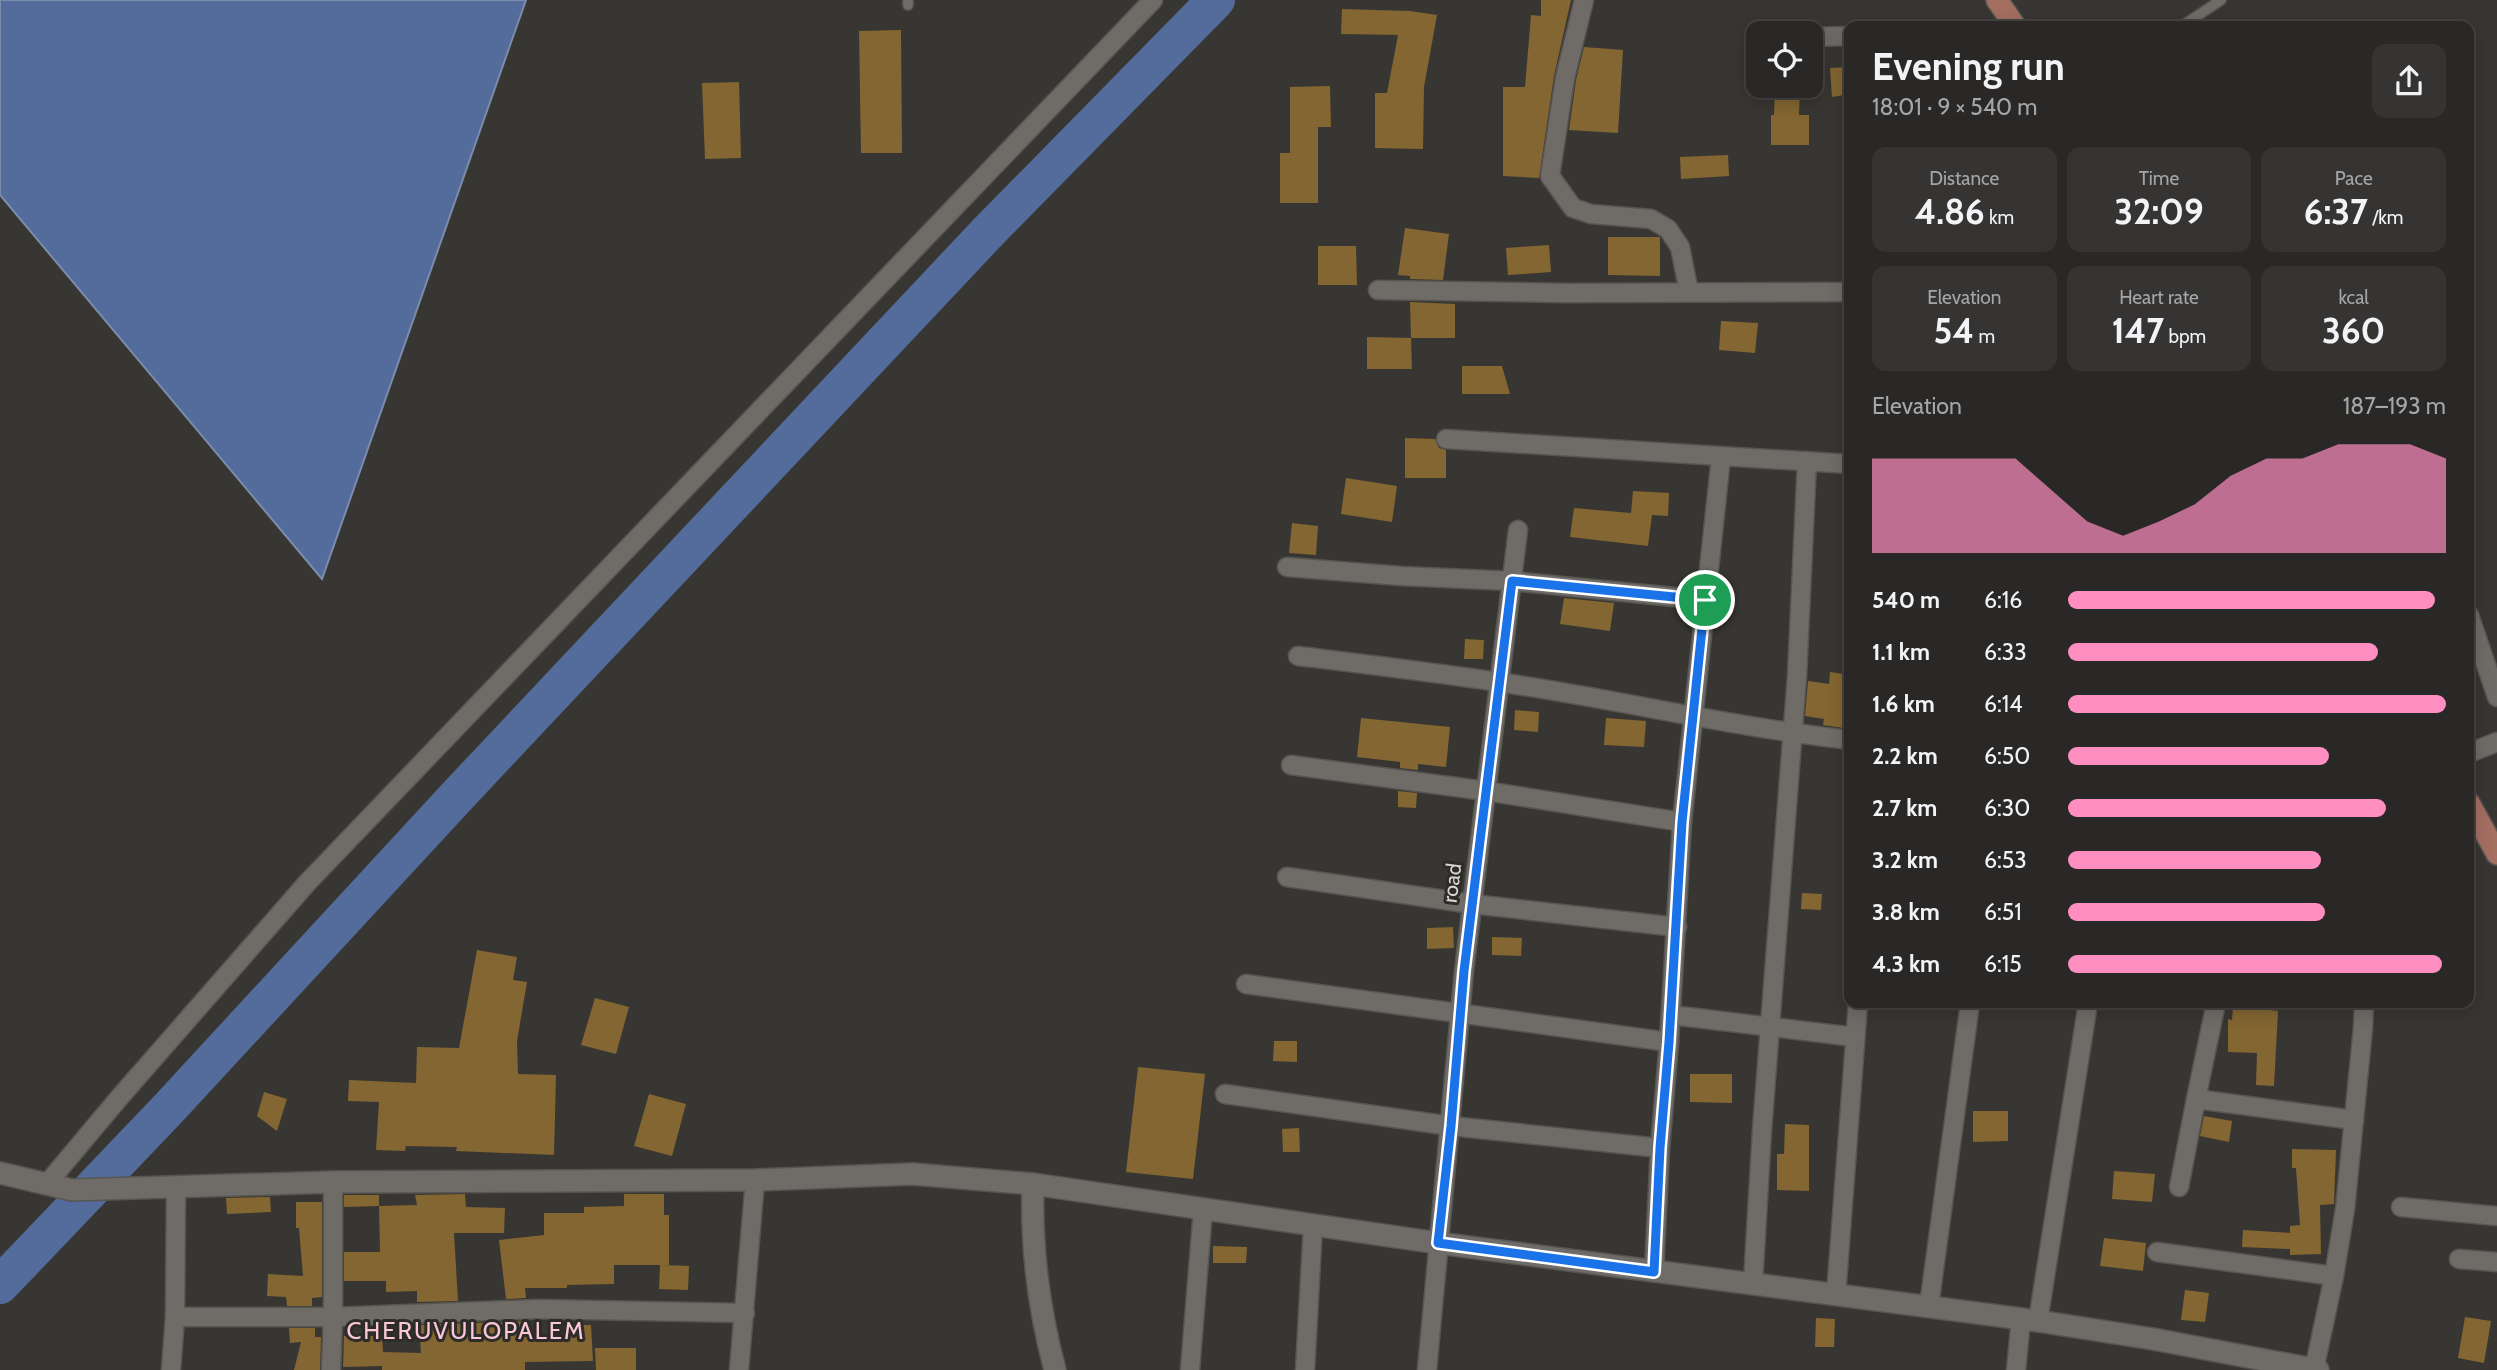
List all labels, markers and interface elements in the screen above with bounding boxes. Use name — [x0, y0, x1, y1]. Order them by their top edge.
map controls — [1746, 21, 1823, 98]
button: locate — [1746, 21, 1823, 98]
text: Evening run — [1872, 43, 2065, 90]
button: share — [2372, 44, 2446, 118]
text: 18:01 · 9 × 540 m — [1872, 93, 2037, 121]
text: Distance — [1929, 167, 1999, 190]
text: Time — [2139, 167, 2179, 190]
text: Pace — [2335, 167, 2373, 190]
text: 4.86 — [1914, 190, 1985, 233]
text: 32:09 — [2114, 190, 2204, 233]
text: 6:37 — [2304, 190, 2368, 233]
text: km — [1985, 206, 2014, 229]
text: /km — [2368, 206, 2404, 229]
text: Elevation — [1927, 286, 2001, 309]
text: Heart rate — [2119, 286, 2199, 309]
text: kcal — [2339, 286, 2369, 309]
text: 54 — [1934, 309, 1974, 352]
text: 147 — [2112, 309, 2164, 352]
text: 360 — [2322, 309, 2385, 352]
text: m — [1974, 325, 1995, 348]
text: bpm — [2164, 325, 2206, 348]
text: Elevation — [1872, 392, 1962, 420]
text: 187–193 m — [2343, 392, 2446, 420]
pin — [1675, 570, 1735, 630]
icon: arrive — [1686, 581, 1724, 619]
text: 540 m — [1872, 586, 1940, 614]
text: 6:16 — [1984, 586, 2022, 614]
text: 1.1 km — [1872, 638, 1930, 666]
text: 6:33 — [1984, 638, 2027, 666]
text: 1.6 km — [1872, 690, 1935, 718]
text: 6:14 — [1984, 690, 2023, 718]
text: 2.2 km — [1872, 742, 1938, 770]
text: 6:50 — [1984, 742, 2030, 770]
text: 2.7 km — [1872, 794, 1937, 822]
text: 6:30 — [1984, 794, 2030, 822]
text: 3.2 km — [1872, 846, 1938, 874]
text: 6:53 — [1984, 846, 2027, 874]
street label: road — [1437, 862, 1466, 904]
text: 3.8 km — [1872, 898, 1940, 926]
text: 6:51 — [1984, 898, 2022, 926]
text: 4.3 km — [1872, 950, 1940, 978]
text: 6:15 — [1984, 950, 2022, 978]
district label: CHERUVULOPALEM — [346, 1316, 586, 1345]

